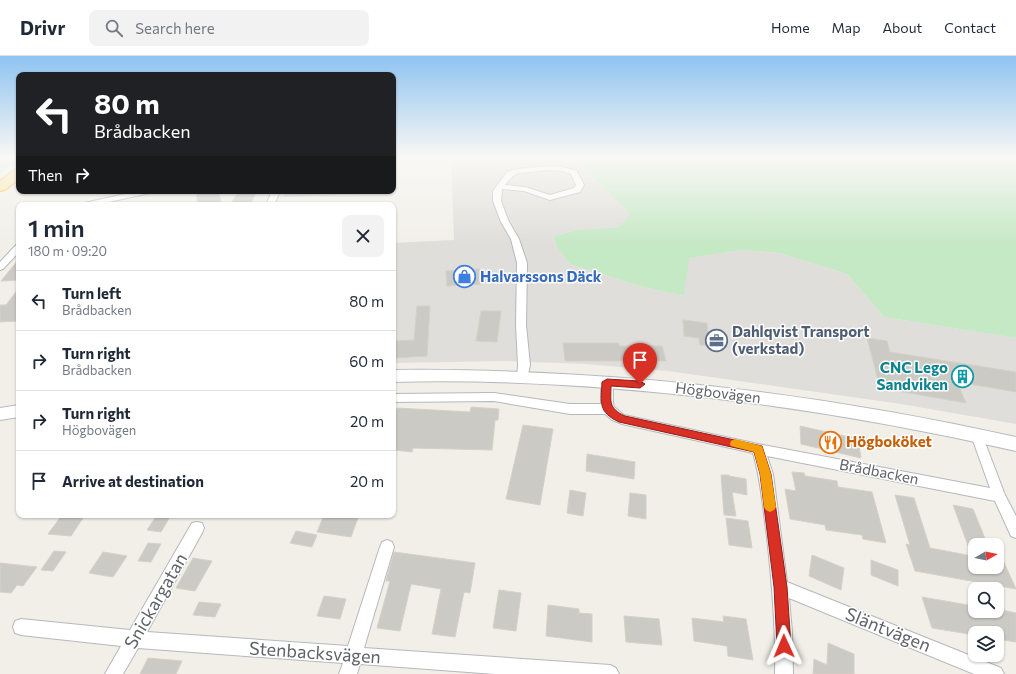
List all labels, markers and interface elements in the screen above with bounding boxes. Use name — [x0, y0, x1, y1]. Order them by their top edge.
search box — [89, 10, 369, 46]
text: Drivr — [20, 16, 65, 39]
icon: search — [103, 17, 125, 39]
text: Search here — [135, 19, 215, 37]
text: Home — [771, 19, 810, 36]
text: Map — [832, 19, 860, 36]
text: About — [882, 19, 922, 36]
text: Contact — [944, 19, 996, 36]
text: 80 m — [94, 86, 160, 120]
icon: left — [28, 88, 80, 140]
text: Brådbacken — [94, 120, 190, 142]
icon: right — [71, 164, 93, 186]
text: Then — [28, 166, 63, 184]
text: 1 min — [28, 213, 85, 242]
button: close — [342, 215, 384, 257]
text: 180 m · 09:20 — [28, 243, 107, 259]
shop icon: Halvarssons Däck — [451, 264, 477, 290]
place label: Halvarssons Däck — [480, 267, 602, 285]
text: Turn left — [62, 284, 121, 302]
icon: left — [28, 290, 50, 312]
text: 80 m — [349, 292, 384, 310]
text: Brådbacken — [62, 302, 132, 318]
place label: Dahlqvist Transport (verkstad) — [732, 322, 870, 357]
office icon: Dahlqvist Transport (verkstad) — [704, 328, 730, 354]
pin — [623, 343, 657, 384]
text: Turn right — [62, 344, 131, 362]
icon: arrive — [629, 349, 651, 371]
icon: right — [28, 350, 50, 372]
text: 60 m — [349, 352, 384, 370]
place label: CNC Lego Sandviken — [877, 358, 948, 393]
text: Brådbacken — [62, 362, 132, 378]
building icon: CNC Lego Sandviken — [950, 364, 976, 390]
street label: Högbovägen — [674, 378, 762, 406]
text: Turn right — [62, 404, 131, 422]
icon: right — [28, 410, 50, 432]
text: 20 m — [350, 412, 384, 430]
text: Högbovägen — [62, 422, 136, 438]
restaurant icon: Högboköket — [817, 429, 843, 455]
place label: Högboköket — [846, 432, 932, 450]
street label: Brådbacken — [838, 455, 920, 488]
icon: arrive — [28, 470, 50, 492]
text: Arrive at destination — [62, 472, 204, 490]
text: 20 m — [350, 472, 384, 490]
north arrow — [968, 538, 1004, 574]
map controls — [968, 538, 1004, 662]
street label: Snickargatan — [119, 549, 191, 652]
button: search — [968, 582, 1004, 618]
street label: Släntvägen — [843, 602, 934, 656]
position arrow — [763, 625, 805, 667]
button: layers — [968, 626, 1004, 662]
street label: Stenbacksvägen — [248, 636, 382, 668]

